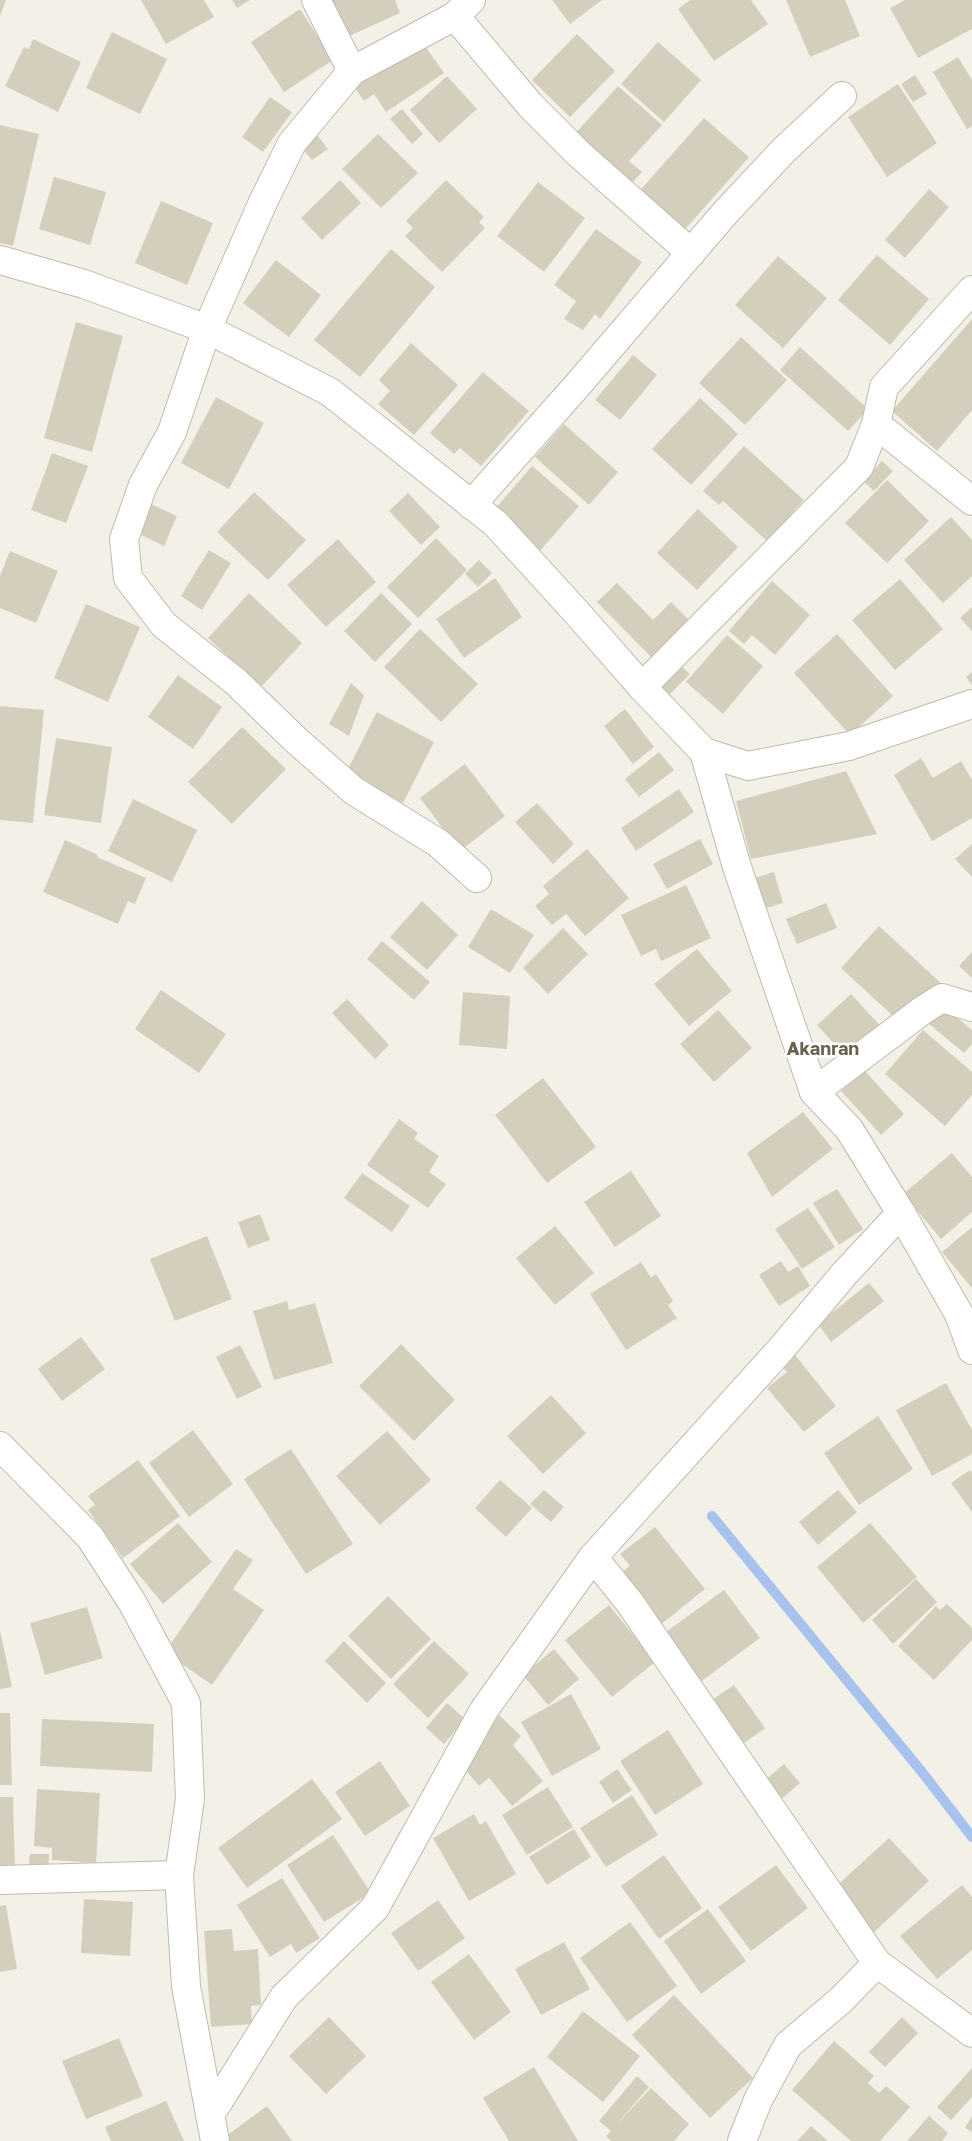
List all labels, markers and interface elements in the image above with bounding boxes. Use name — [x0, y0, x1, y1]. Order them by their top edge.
district label: Akanran — [787, 1037, 859, 1059]

